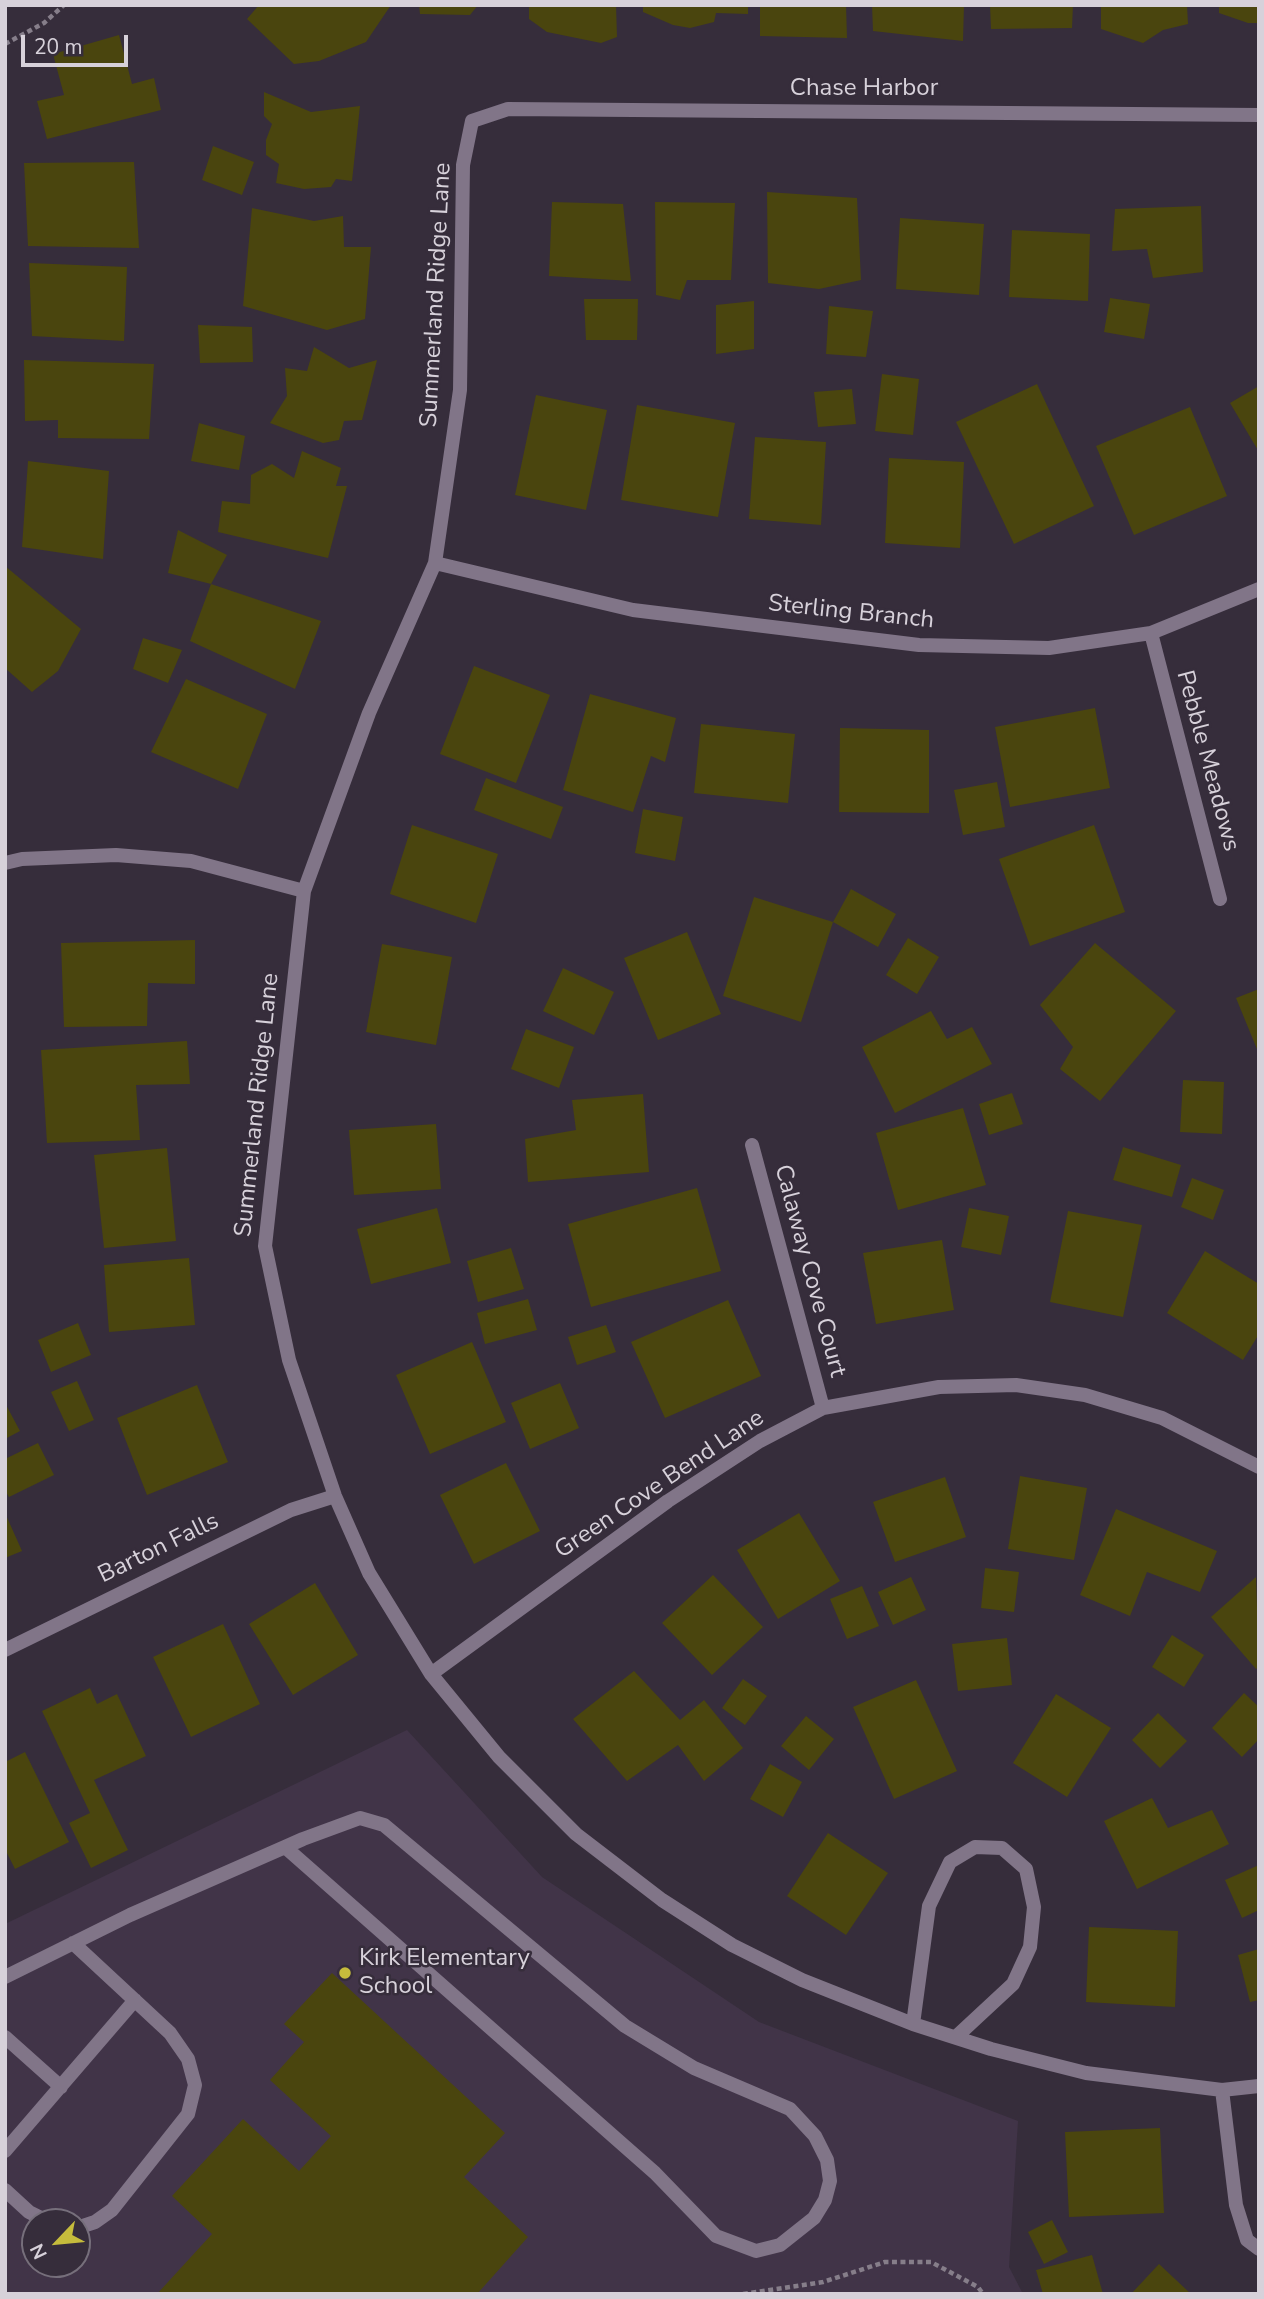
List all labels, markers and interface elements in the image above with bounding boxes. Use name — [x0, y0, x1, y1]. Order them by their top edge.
scale bar — [24, 21, 131, 65]
text: 20 m — [34, 33, 83, 61]
street label: Chase Harbor — [790, 75, 938, 103]
street label: Summerland Ridge Lane — [416, 162, 458, 428]
street label: Sterling Branch — [767, 590, 935, 636]
street label: Pebble Meadows — [1169, 667, 1245, 855]
street label: Summerland Ridge Lane — [230, 972, 286, 1238]
street label: Calaway Cove Court — [767, 1162, 851, 1380]
street label: Green Cove Bend Lane — [550, 1404, 770, 1566]
street label: Barton Falls — [94, 1507, 224, 1591]
place label: Kirk Elementary School — [359, 1945, 530, 2001]
marker: Kirk Elementary School — [337, 1965, 353, 1981]
north arrow — [21, 2208, 91, 2278]
text: N — [24, 2239, 54, 2263]

